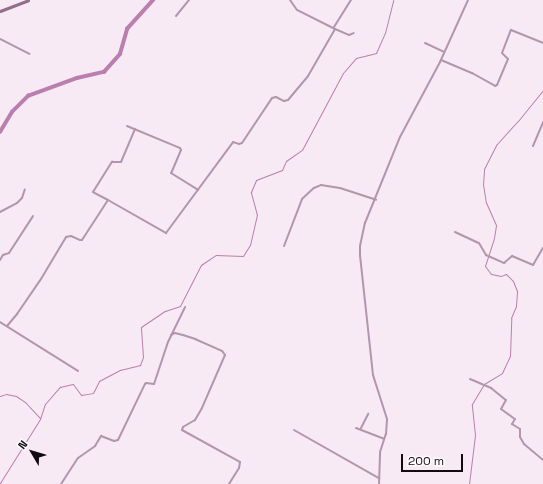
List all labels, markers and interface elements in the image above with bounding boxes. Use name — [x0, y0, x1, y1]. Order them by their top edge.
north arrow — [12, 432, 52, 472]
text: N — [15, 437, 30, 452]
scale bar — [403, 446, 465, 472]
text: 200 m — [408, 453, 444, 469]

